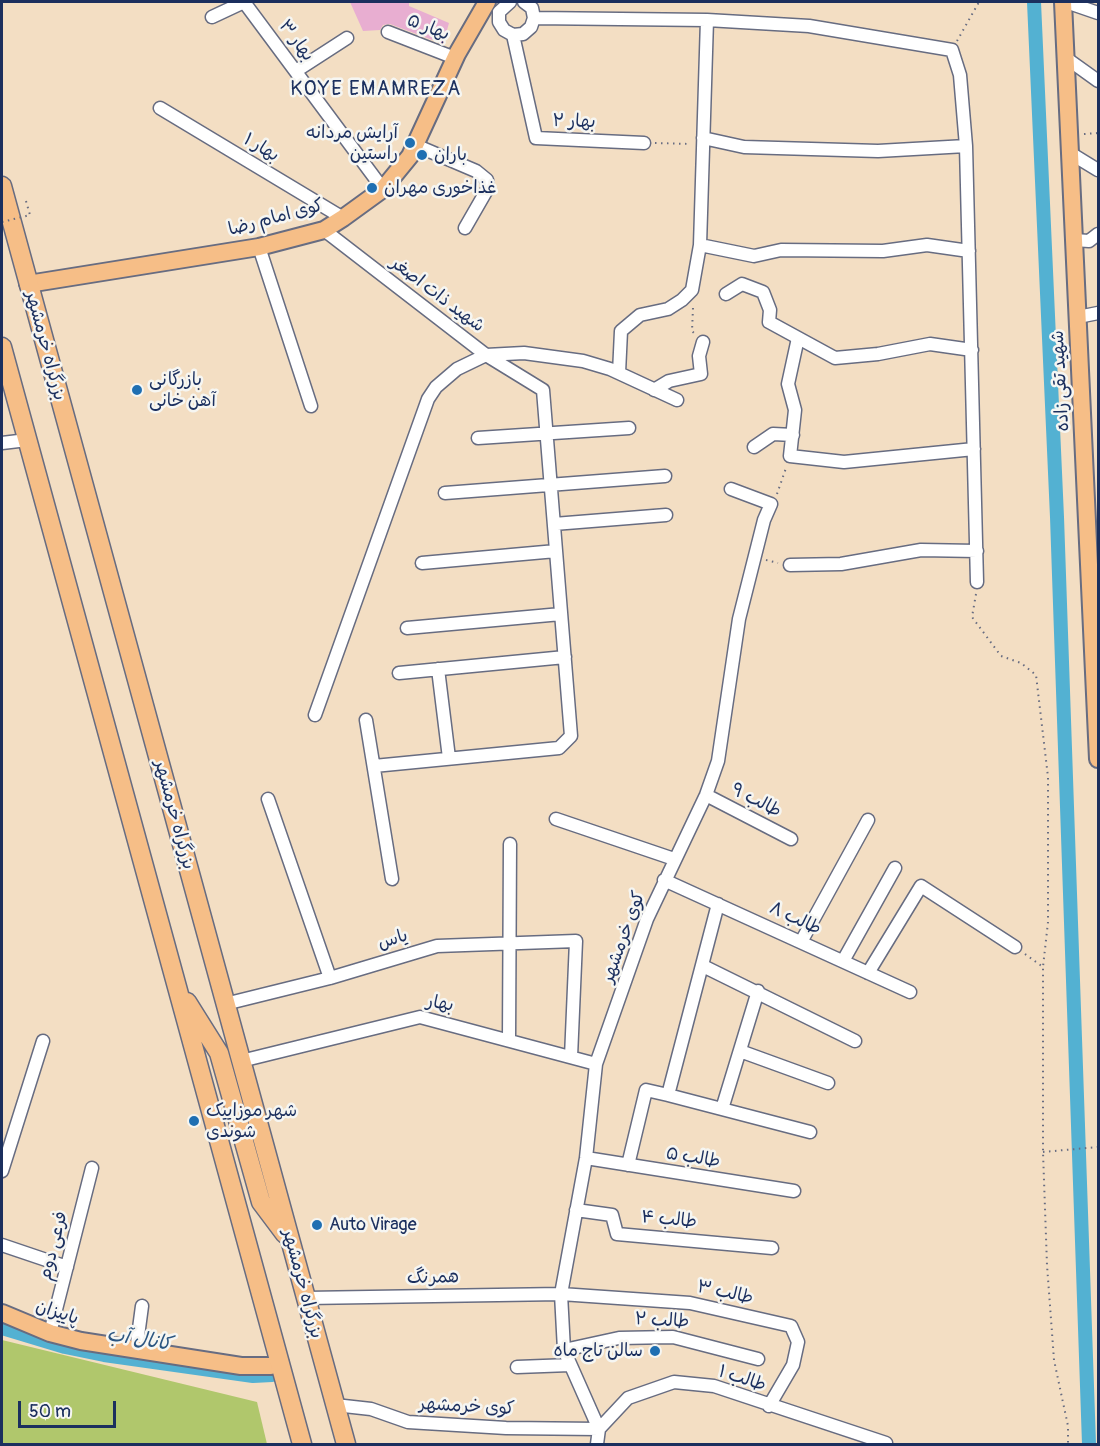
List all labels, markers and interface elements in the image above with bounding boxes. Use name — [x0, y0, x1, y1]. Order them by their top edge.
street label: بهار ۵ — [404, 10, 452, 46]
street label: بهار ۳ — [274, 16, 318, 66]
district label: KOYE EMAMREZA — [290, 78, 462, 102]
street label: بهار ۲ — [552, 110, 596, 134]
place label: آرایش مردانه راستین — [306, 122, 398, 164]
street label: بهار ۱ — [239, 129, 283, 167]
marker: آرایش مردانه راستین — [403, 136, 417, 150]
place label: باران — [434, 144, 467, 166]
marker: باران — [415, 148, 429, 162]
place label: غذاخوری مهران — [384, 177, 497, 199]
marker: غذاخوری مهران — [365, 181, 379, 195]
street label: کوی امام رضا — [226, 195, 326, 241]
street label: شهید ذات اصغر — [386, 253, 488, 337]
street label: بزرگراه خرمشهر — [20, 289, 70, 403]
street label: شهید تقی زاده — [1048, 330, 1074, 432]
place label: بازرگانی آهن خانی — [149, 369, 216, 412]
marker: بازرگانی آهن خانی — [130, 383, 144, 397]
street label: بزرگراه خرمشهر — [149, 758, 199, 872]
street label: طالب ۹ — [727, 779, 785, 823]
street label: کوی خرمشهر — [598, 888, 650, 986]
street label: طالب ۸ — [766, 898, 824, 940]
street label: یاس — [375, 925, 411, 955]
street label: بهار — [425, 991, 455, 1017]
place label: شهر موزاییک شوندی — [206, 1100, 297, 1142]
marker: شهر موزاییک شوندی — [187, 1114, 201, 1128]
street label: طالب ۵ — [664, 1143, 722, 1173]
street label: طالب ۴ — [640, 1207, 698, 1233]
street label: فرعی دوم — [35, 1209, 73, 1283]
place label: Auto Virage — [329, 1214, 417, 1236]
marker: Auto Virage — [310, 1218, 324, 1232]
street label: بزرگراه خرمشهر — [277, 1227, 327, 1341]
street label: همرنگ — [407, 1267, 459, 1289]
street label: طالب ۳ — [695, 1277, 755, 1309]
street label: پاییزان — [33, 1296, 81, 1330]
street label: طالب ۲ — [634, 1309, 690, 1333]
water label: کانال آب — [105, 1323, 173, 1357]
place label: سالن تاج ماه — [553, 1340, 643, 1362]
marker: سالن تاج ماه — [648, 1344, 662, 1358]
street label: طالب ۱ — [715, 1361, 769, 1397]
scale bar — [21, 1389, 118, 1427]
street label: کوی خرمشهر — [419, 1394, 515, 1420]
text: 50 m — [29, 1400, 71, 1423]

